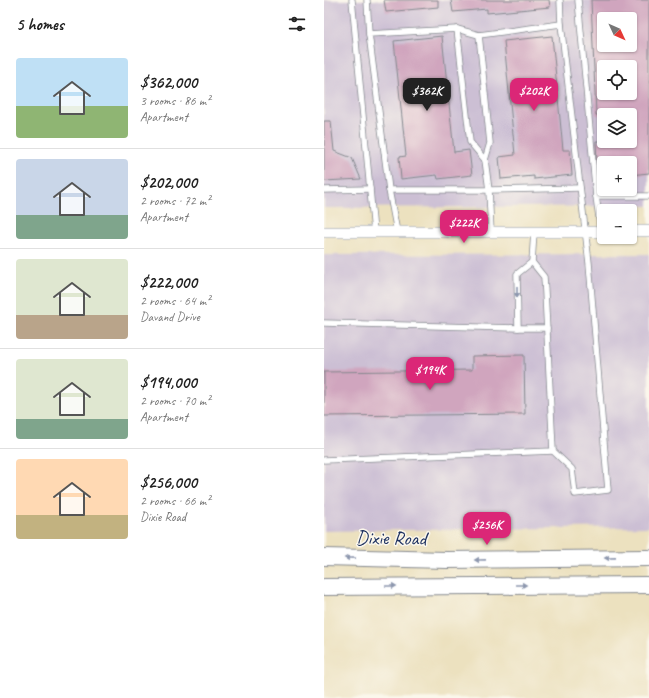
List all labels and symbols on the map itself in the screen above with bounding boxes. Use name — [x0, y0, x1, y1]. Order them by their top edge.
north arrow — [597, 12, 637, 52]
pin: $362K — [399, 78, 455, 112]
pin: $202K — [506, 78, 562, 112]
pin: $222K — [436, 210, 492, 244]
one-way arrow — [514, 286, 520, 299]
pin: $194K — [402, 357, 458, 391]
pin: $256K — [459, 512, 515, 546]
street label: Dixie Road — [356, 525, 430, 551]
one-way arrow — [343, 555, 356, 561]
one-way arrow — [603, 555, 616, 561]
one-way arrow — [473, 557, 486, 563]
one-way arrow — [515, 582, 528, 588]
one-way arrow — [385, 583, 398, 589]

